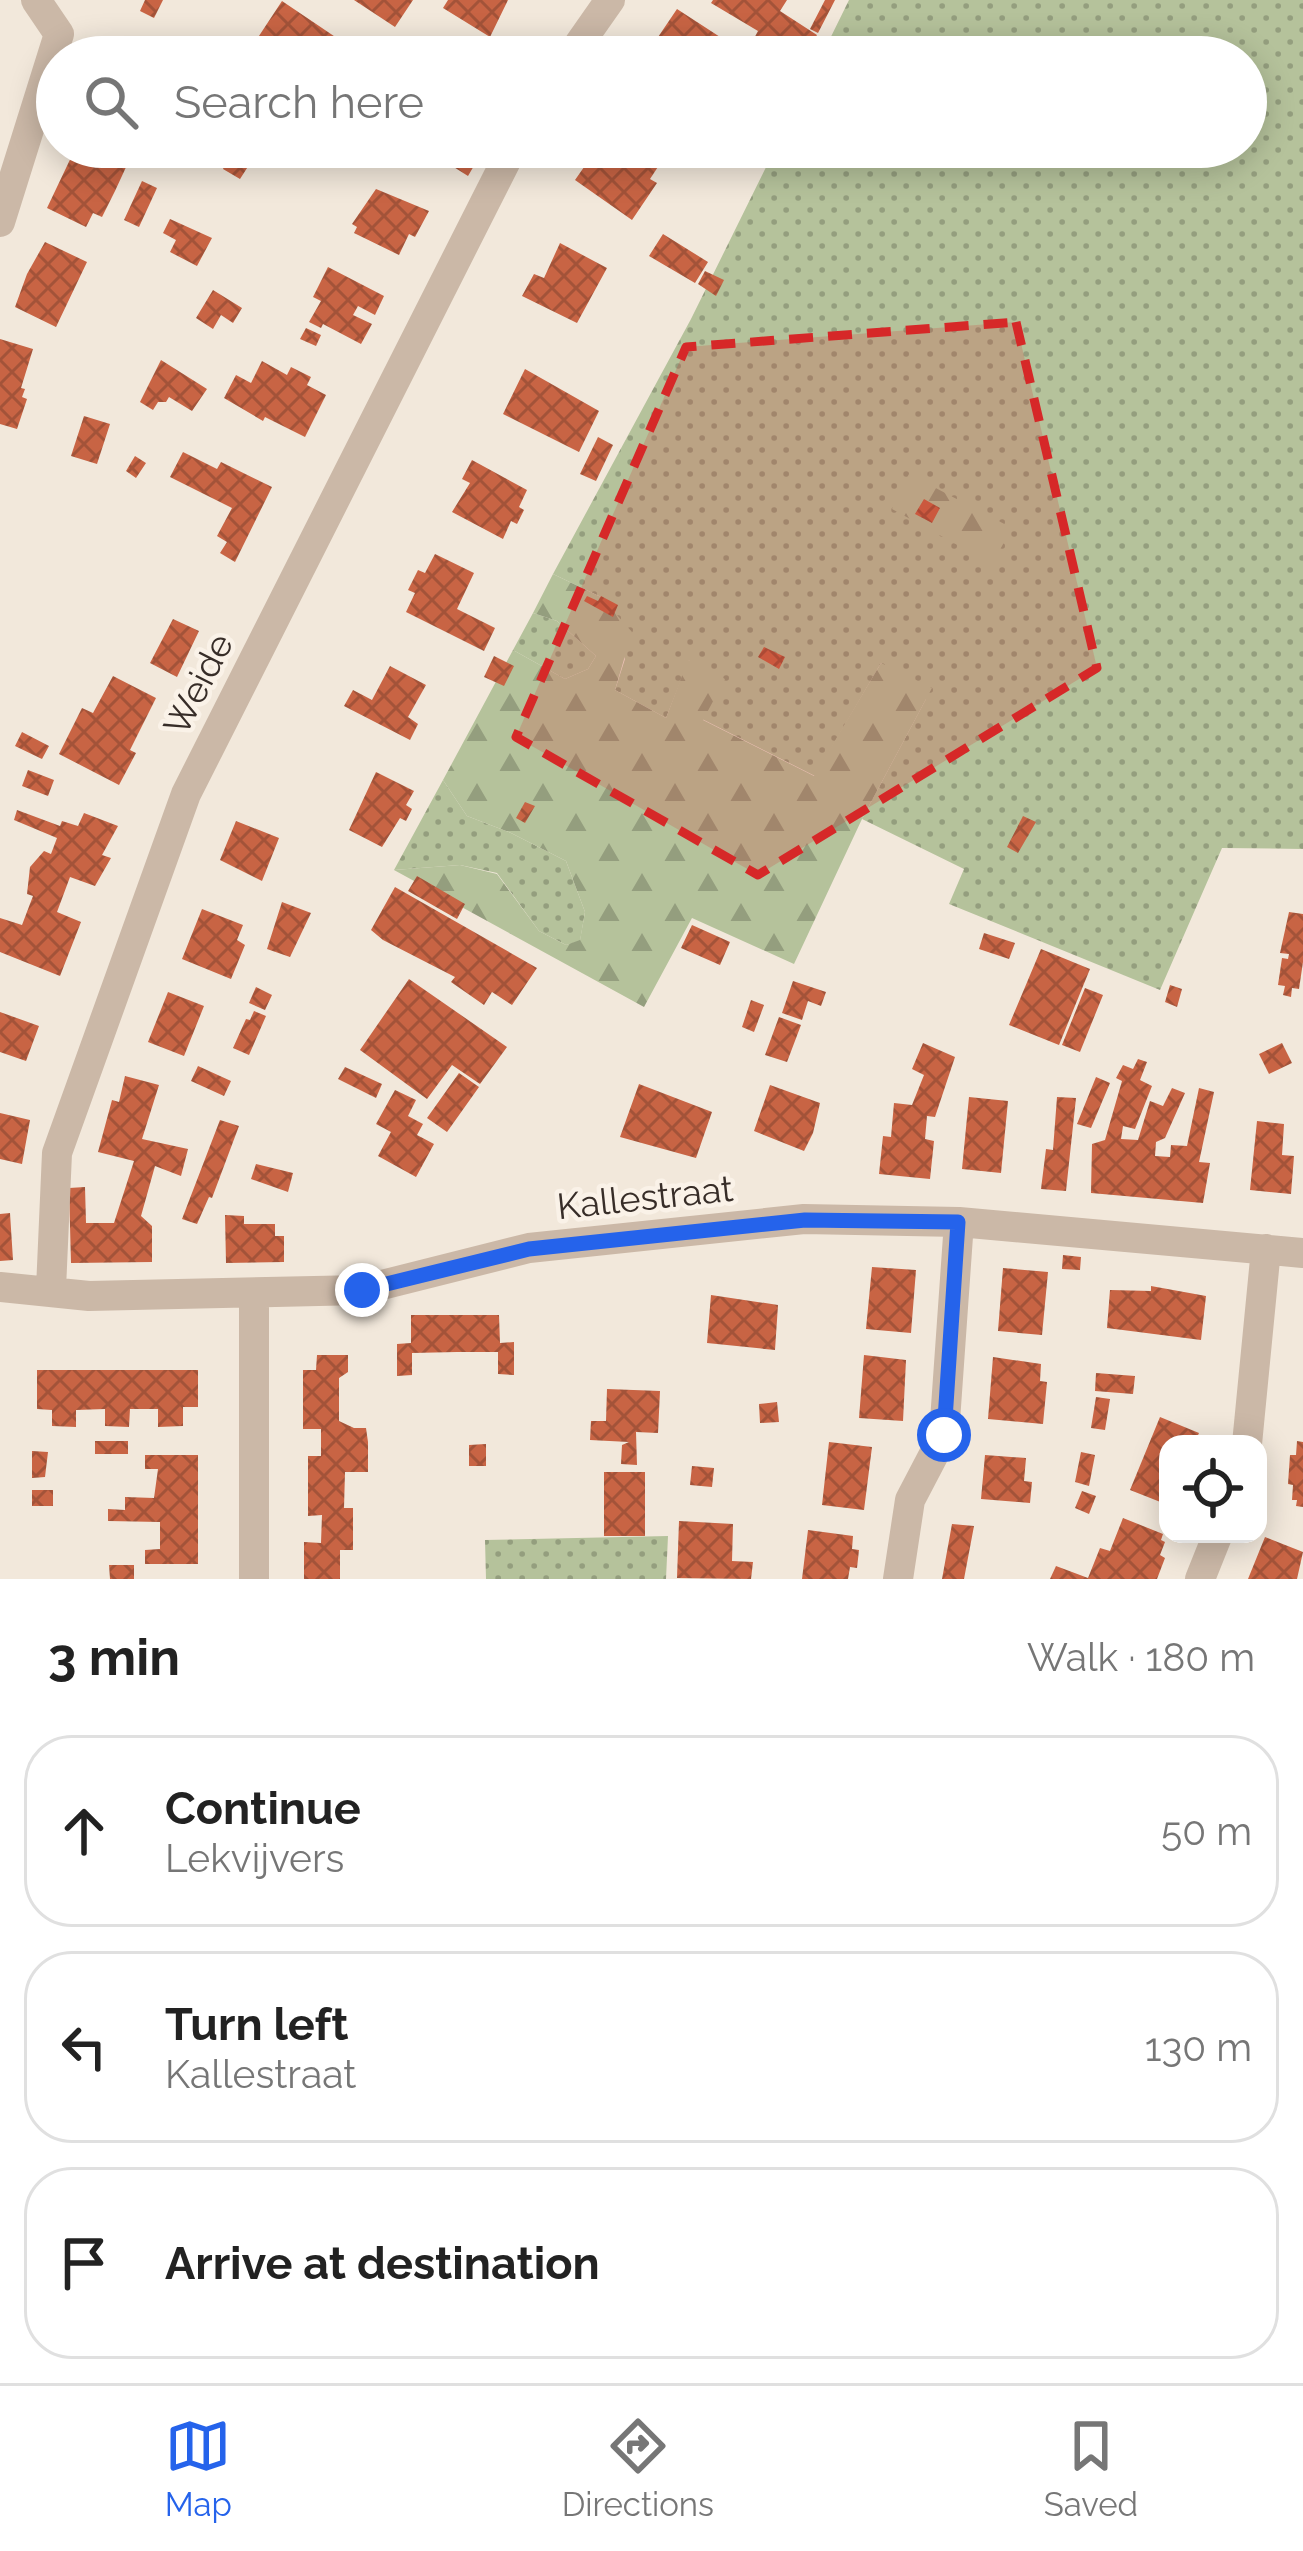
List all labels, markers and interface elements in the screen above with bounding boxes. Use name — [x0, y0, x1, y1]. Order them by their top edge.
search box — [36, 36, 1267, 168]
icon: search — [78, 69, 144, 135]
text: Search here — [174, 76, 424, 129]
street label: Weide — [155, 626, 241, 742]
street label: Kallestraat — [555, 1167, 735, 1227]
route end — [335, 1263, 389, 1317]
route start — [917, 1408, 971, 1462]
map controls — [1159, 1435, 1267, 1543]
button: locate — [1159, 1435, 1267, 1543]
text: 3 min — [48, 1627, 180, 1687]
text: Walk · 180 m — [1027, 1634, 1255, 1680]
text: Continue — [165, 1782, 361, 1835]
icon: ahead — [51, 1798, 117, 1864]
text: 50 m — [1161, 1808, 1252, 1854]
text: Lekvijvers — [165, 1835, 344, 1881]
text: Turn left — [165, 1998, 348, 2051]
icon: left — [51, 2014, 117, 2080]
text: 130 m — [1145, 2024, 1252, 2070]
text: Kallestraat — [165, 2051, 356, 2097]
icon: arrive — [51, 2230, 117, 2296]
text: Arrive at destination — [165, 2237, 600, 2290]
tab: Map — [165, 2413, 232, 2524]
tab: Directions — [562, 2413, 714, 2524]
tab: Saved — [1044, 2413, 1138, 2524]

